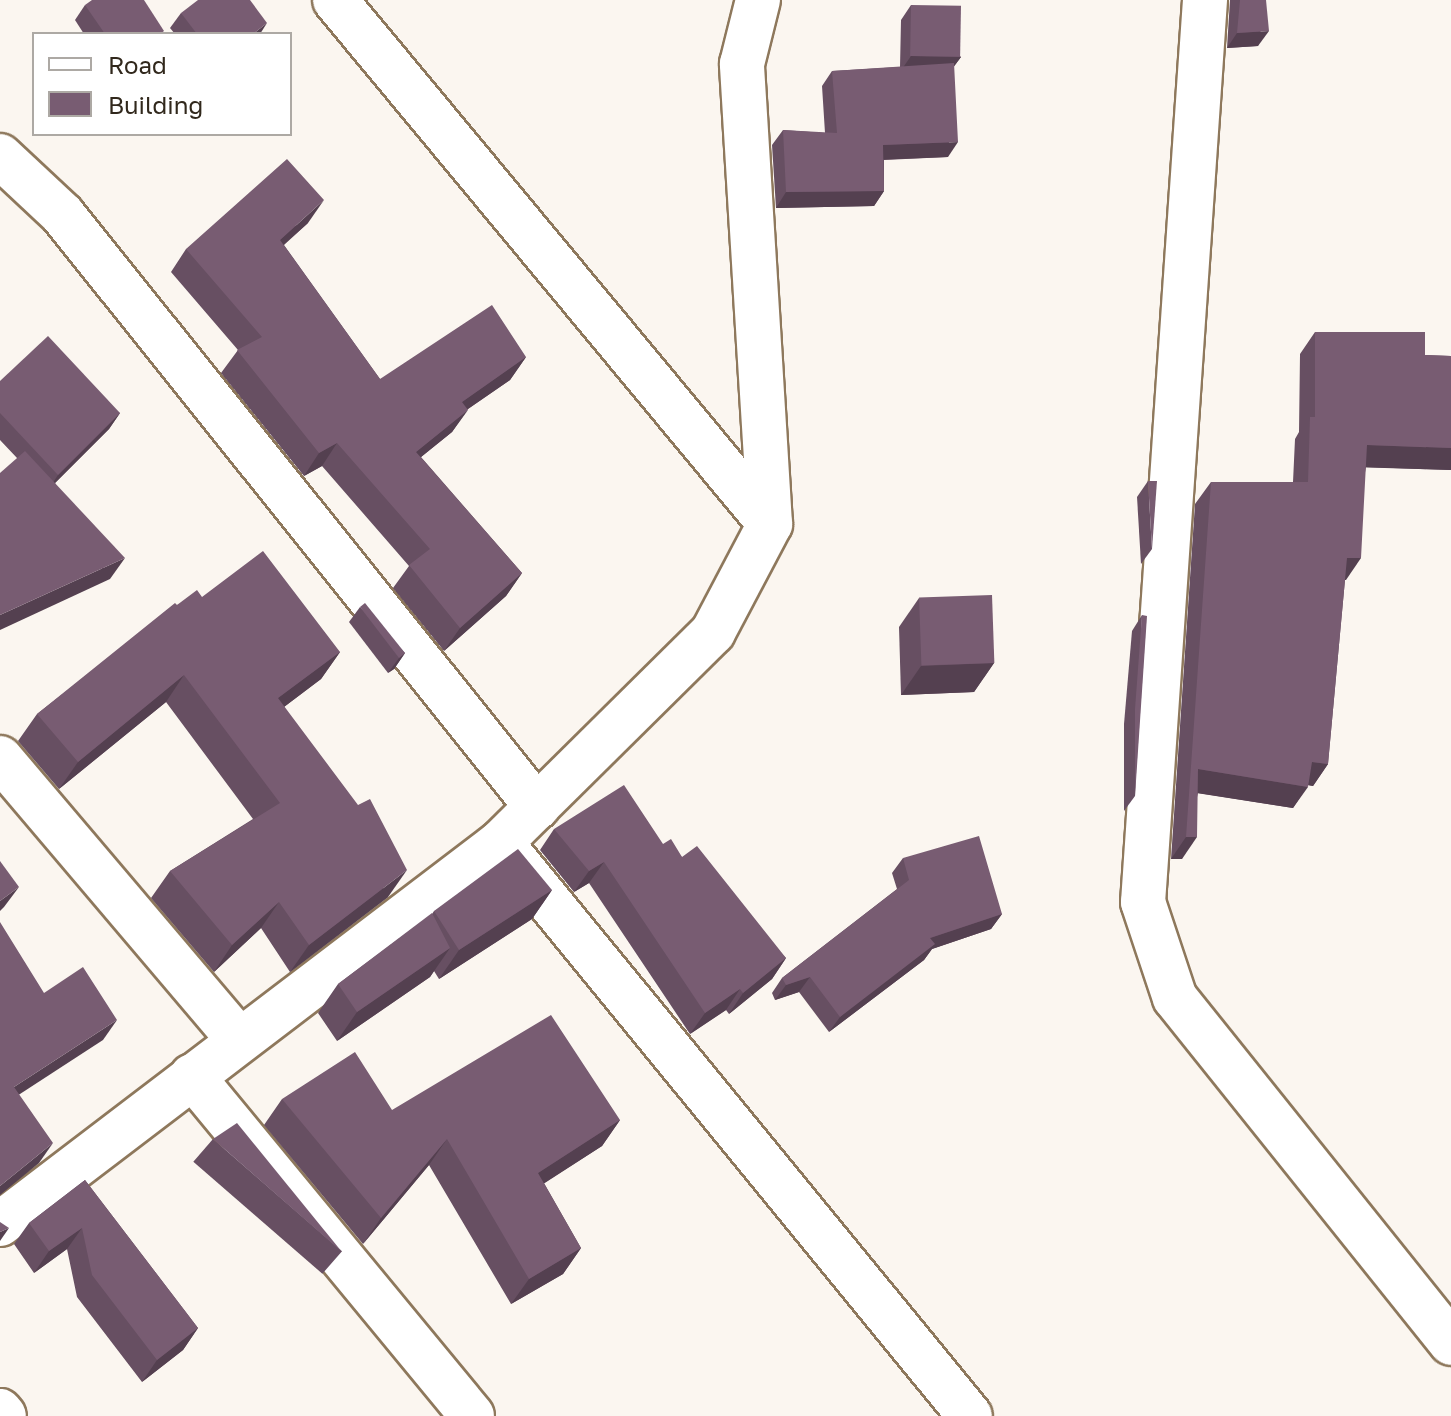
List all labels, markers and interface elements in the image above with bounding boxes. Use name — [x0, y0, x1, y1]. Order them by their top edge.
legend — [32, 32, 292, 136]
text: Road — [108, 50, 167, 79]
text: Building — [108, 90, 203, 119]

